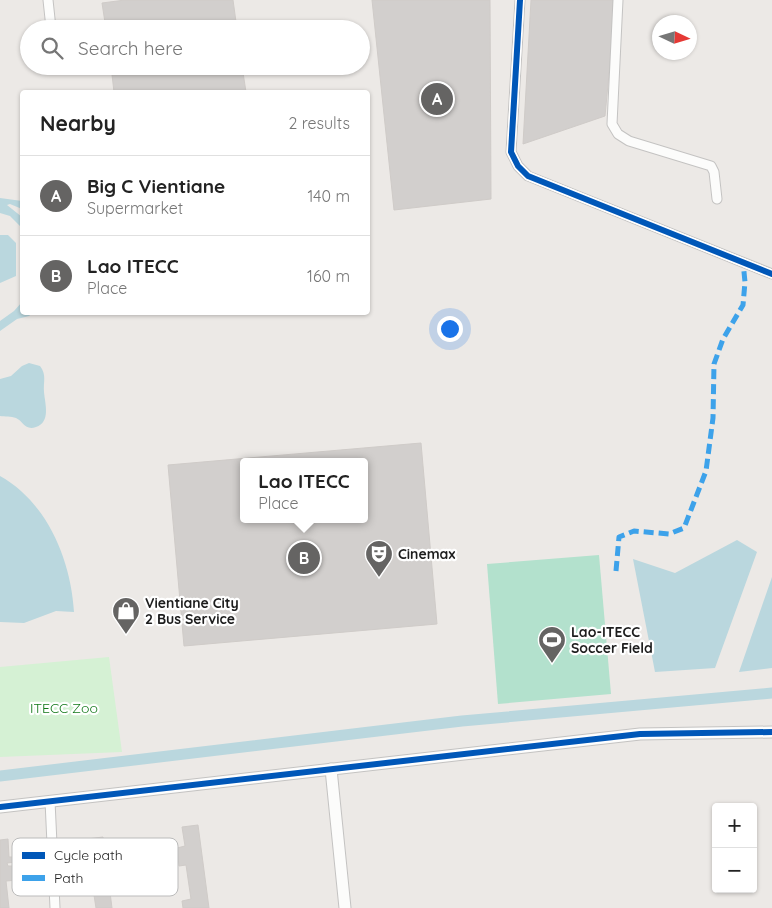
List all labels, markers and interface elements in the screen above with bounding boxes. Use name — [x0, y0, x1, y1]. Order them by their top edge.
north arrow — [652, 15, 697, 60]
search box — [20, 20, 370, 75]
icon: search — [38, 34, 66, 62]
text: Search here — [78, 36, 183, 60]
pin: A — [421, 80, 453, 118]
text: Nearby — [40, 110, 116, 136]
text: 2 results — [288, 113, 350, 133]
text: Big C Vientiane — [87, 174, 225, 198]
text: A — [51, 186, 61, 206]
text: 140 m — [307, 186, 350, 206]
text: Supermarket — [87, 198, 183, 218]
text: Lao ITECC — [87, 254, 179, 278]
text: B — [51, 266, 61, 286]
text: 160 m — [307, 266, 350, 286]
text: Place — [87, 278, 127, 298]
your location — [437, 316, 463, 342]
popup — [240, 458, 368, 523]
text: Lao ITECC — [258, 469, 350, 493]
text: Place — [258, 493, 298, 513]
pin: B — [288, 539, 320, 577]
theatre icon: Cinemax — [364, 539, 394, 578]
place label: Cinemax — [398, 545, 455, 563]
place label: Vientiane City 2 Bus Service — [145, 594, 239, 628]
shop icon: Vientiane City 2 Bus Service — [111, 596, 141, 635]
place label: Lao-ITECC Soccer Field — [571, 623, 653, 657]
sports icon: Lao-ITECC Soccer Field — [537, 625, 567, 664]
park label: ITECC Zoo — [30, 699, 98, 717]
map controls — [712, 803, 757, 893]
button: + — [712, 803, 757, 848]
legend — [12, 838, 178, 896]
text: Cycle path — [54, 846, 123, 864]
button: − — [712, 848, 757, 893]
text: Path — [54, 869, 83, 887]

